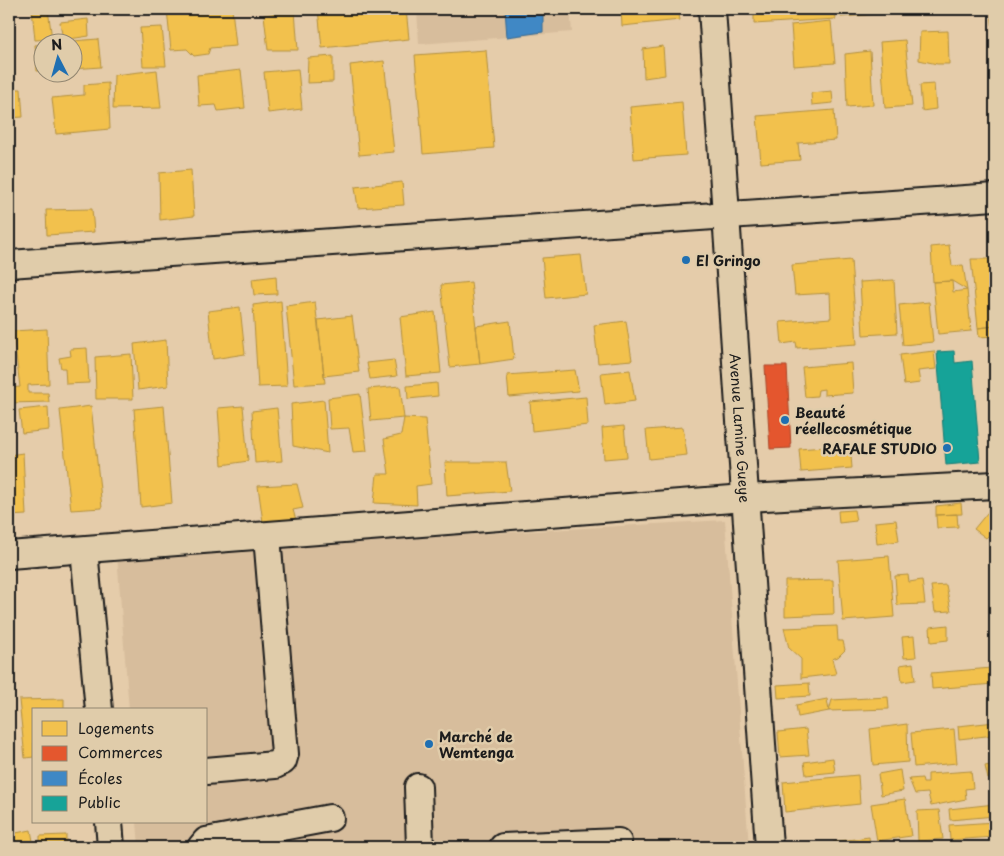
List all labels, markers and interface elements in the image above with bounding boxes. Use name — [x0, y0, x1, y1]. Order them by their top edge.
north arrow — [32, 32, 82, 82]
text: N — [50, 34, 63, 56]
place label: El Gringo — [696, 250, 760, 271]
marker: El Gringo — [680, 254, 692, 266]
street label: Avenue Lamine Gueye — [725, 353, 756, 504]
place label: Beauté réellecosmétique — [795, 402, 912, 439]
marker: Beauté réellecosmétique — [779, 414, 791, 426]
place label: RAFALE STUDIO — [822, 438, 937, 459]
marker: RAFALE STUDIO — [941, 442, 953, 454]
legend — [32, 708, 208, 824]
text: Logements — [78, 716, 154, 739]
place label: Marché de Wemtenga — [439, 726, 515, 763]
marker: Marché de Wemtenga — [423, 738, 435, 750]
text: Commerces — [78, 740, 163, 763]
text: Écoles — [78, 766, 123, 789]
text: Public — [78, 790, 121, 813]

